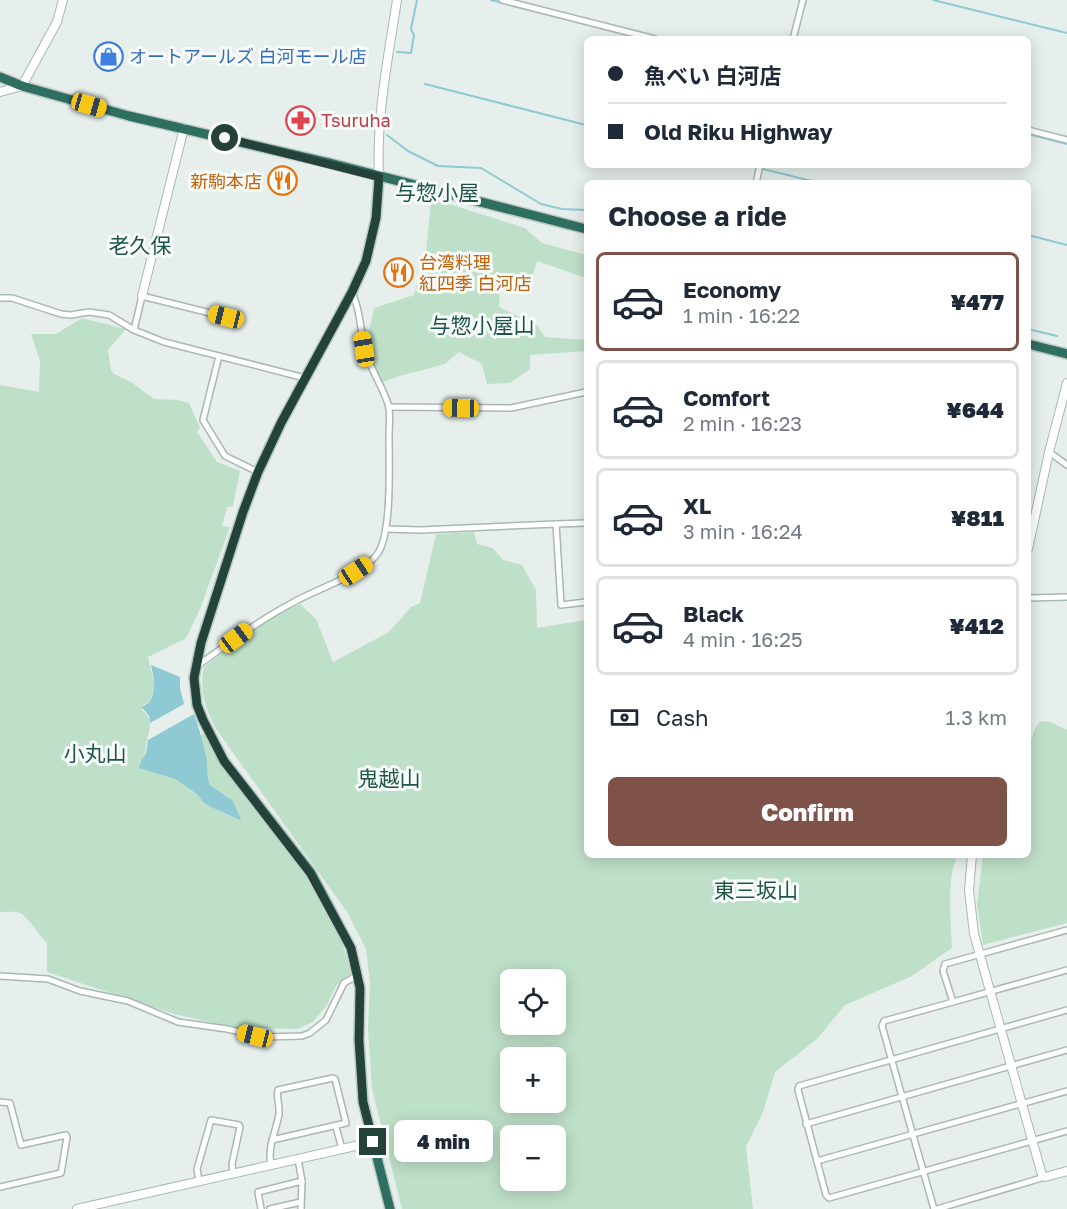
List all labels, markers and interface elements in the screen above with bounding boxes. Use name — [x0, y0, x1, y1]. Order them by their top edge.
shop icon: オートアールズ 白河モール店 — [92, 40, 124, 72]
place label: オートアールズ 白河モール店 — [129, 45, 366, 67]
text: 魚べい 白河店 — [644, 62, 782, 89]
car — [69, 91, 109, 119]
pharmacy icon: Tsuruha — [284, 104, 316, 136]
place label: Tsuruha — [321, 109, 391, 131]
text: Old Riku Highway — [644, 118, 833, 145]
route start — [211, 124, 238, 151]
restaurant icon: 新駒本店 — [267, 165, 299, 197]
place label: 新駒本店 — [190, 170, 262, 192]
district label: 与惣小屋 — [395, 179, 479, 205]
text: Choose a ride — [608, 200, 787, 232]
district label: 老久保 — [109, 232, 172, 258]
place label: 台湾料理 紅四季 白河店 — [419, 251, 532, 294]
restaurant icon: 台湾料理 紅四季 白河店 — [382, 256, 414, 288]
icon: car — [611, 275, 665, 329]
text: Economy — [683, 276, 781, 303]
text: ¥477 — [950, 288, 1004, 315]
text: 1 min · 16:22 — [683, 303, 800, 327]
car — [206, 304, 246, 330]
district label: 与惣小屋山 — [430, 312, 535, 338]
car — [352, 330, 376, 368]
icon: car — [611, 383, 665, 437]
text: Comfort — [683, 384, 770, 411]
text: ¥644 — [946, 396, 1004, 423]
car — [443, 399, 479, 417]
text: 2 min · 16:23 — [683, 411, 802, 435]
icon: car — [611, 491, 665, 545]
text: XL — [683, 492, 711, 519]
text: ¥811 — [951, 504, 1004, 531]
text: 3 min · 16:24 — [683, 519, 803, 543]
car — [336, 554, 376, 588]
icon: car — [611, 599, 665, 653]
text: Black — [683, 600, 744, 627]
text: ¥412 — [949, 612, 1004, 639]
car — [216, 620, 256, 656]
text: 4 min · 16:25 — [683, 627, 803, 651]
icon: cash — [608, 701, 641, 734]
text: Cash — [656, 704, 709, 731]
text: 1.3 km — [946, 705, 1007, 729]
district label: 小丸山 — [64, 740, 127, 766]
district label: 鬼越山 — [358, 765, 421, 791]
button: Confirm — [608, 777, 1007, 846]
district label: 東三坂山 — [714, 877, 798, 903]
map controls — [500, 969, 566, 1191]
button: locate — [500, 969, 566, 1035]
car — [235, 1023, 275, 1049]
button: + — [500, 1047, 566, 1113]
callout: 4 min — [394, 1121, 493, 1163]
button: − — [500, 1125, 566, 1191]
route end — [359, 1128, 386, 1155]
text: 4 min — [417, 1129, 470, 1153]

